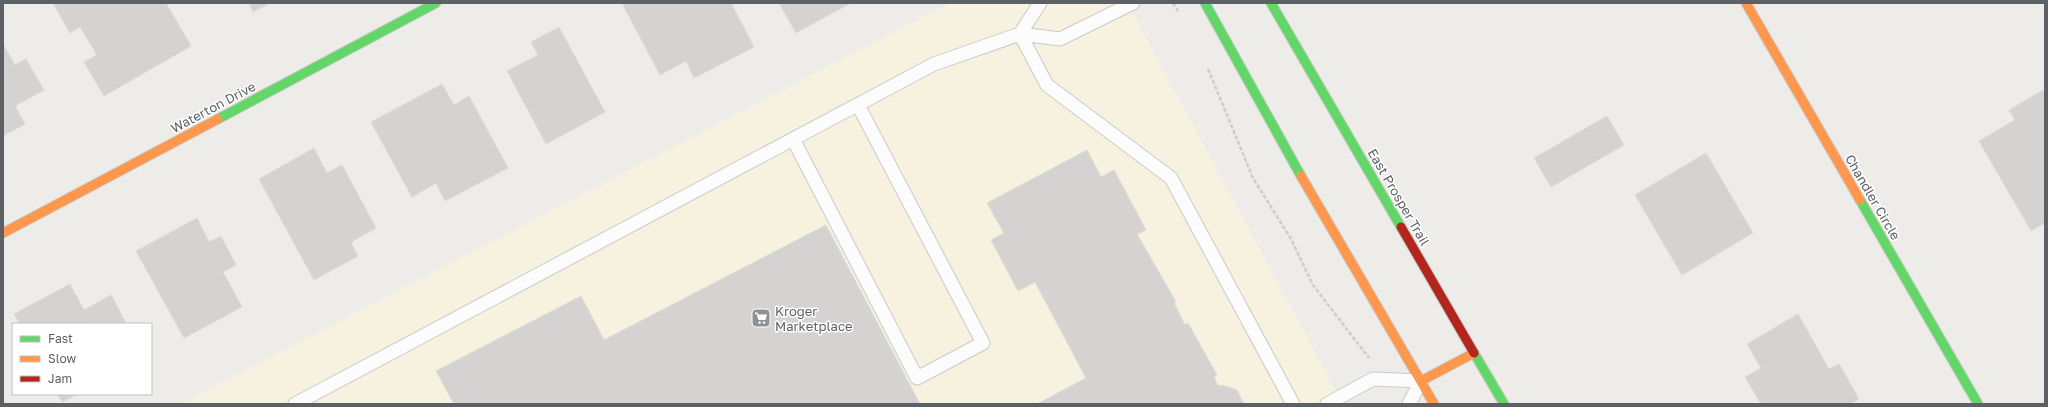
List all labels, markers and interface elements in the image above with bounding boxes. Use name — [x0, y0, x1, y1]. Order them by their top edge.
street label: Waterton Drive — [168, 78, 258, 136]
street label: East Prosper Trail — [1365, 146, 1433, 248]
street label: Chandler Circle — [1842, 151, 1904, 243]
place label: Kroger Marketplace — [775, 303, 853, 334]
supermarket icon: Kroger Marketplace — [750, 307, 772, 329]
legend — [12, 323, 152, 395]
text: Fast — [48, 331, 73, 346]
text: Slow — [48, 351, 76, 366]
text: Jam — [48, 371, 72, 386]

